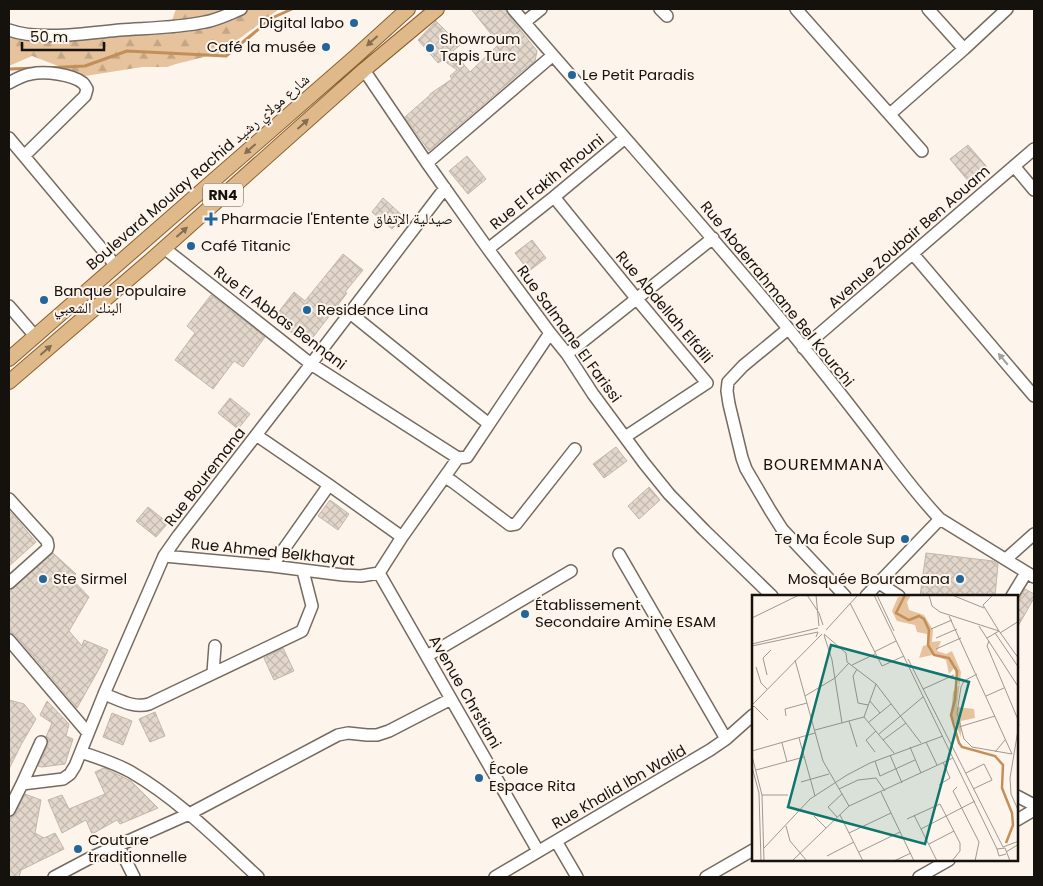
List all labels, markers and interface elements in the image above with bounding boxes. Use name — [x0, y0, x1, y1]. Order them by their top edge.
place label: Digital labo — [259, 12, 344, 33]
marker: Digital labo — [348, 17, 360, 29]
scale bar — [22, 20, 105, 52]
text: 50 m — [30, 26, 68, 47]
place label: Showroum Tapis Turc — [440, 28, 521, 66]
one-way arrow — [367, 35, 379, 47]
place label: Café la musée — [207, 36, 316, 57]
marker: Café la musée — [320, 41, 332, 53]
marker: Showroum Tapis Turc — [424, 42, 436, 54]
place label: Le Petit Paradis — [582, 64, 695, 85]
street label: Boulevard Moulay Rachid شارع مولاي رشيد — [82, 69, 315, 276]
marker: Le Petit Paradis — [566, 69, 578, 81]
one-way arrow — [297, 118, 309, 130]
street label: Rue El Fakih Rhouni — [485, 129, 608, 234]
one-way arrow — [244, 143, 257, 154]
street label: Avenue Zoubair Ben Aouam — [823, 160, 994, 313]
road number: RN4 — [203, 184, 243, 206]
street label: Rue Abderrahmane Bel Kourchi — [696, 196, 859, 391]
place label: Pharmacie l'Entente صيدلية الإتفاق — [221, 208, 453, 229]
marker: Pharmacie l'Entente صيدلية الإتفاق — [205, 213, 217, 225]
one-way arrow — [175, 226, 187, 238]
place label: Café Titanic — [201, 235, 291, 256]
marker: Café Titanic — [185, 240, 197, 252]
street label: Rue Abdellah Elfdili — [611, 246, 718, 367]
street label: Rue El Abbas Bennani — [210, 261, 351, 374]
street label: Rue Salmane El Farissi — [512, 261, 626, 407]
place label: Banque Populaire البنك الشعبي — [54, 280, 186, 320]
marker: Banque Populaire البنك الشعبي — [38, 294, 50, 306]
place label: Residence Lina — [317, 299, 428, 320]
marker: Residence Lina — [301, 304, 313, 316]
one-way arrow — [39, 344, 51, 356]
one-way arrow — [997, 353, 1008, 366]
street label: Rue Bouremana — [159, 423, 250, 531]
district label: BOUREMMANA — [763, 453, 885, 476]
place label: Te Ma École Sup — [775, 528, 895, 549]
street label: Rue Ahmed Belkhayat — [190, 532, 356, 571]
marker: Te Ma École Sup — [899, 533, 911, 545]
place label: Ste Sirmel — [53, 568, 127, 589]
place label: Mosquée Bouramana — [788, 568, 950, 589]
marker: Ste Sirmel — [37, 573, 49, 585]
marker: Mosquée Bouramana — [954, 573, 966, 585]
place label: Établissement Secondaire Amine ESAM — [535, 594, 716, 632]
inset map — [752, 595, 1018, 861]
marker: Établissement Secondaire Amine ESAM — [519, 608, 531, 620]
street label: Avenue Chrstiani — [424, 631, 506, 752]
street label: Rue Khalid Ibn Walid — [548, 739, 690, 834]
place label: École Espace Rita — [489, 758, 576, 796]
marker: École Espace Rita — [473, 772, 485, 784]
place label: Couture traditionnelle — [88, 829, 187, 867]
marker: Couture traditionnelle — [72, 843, 84, 855]

